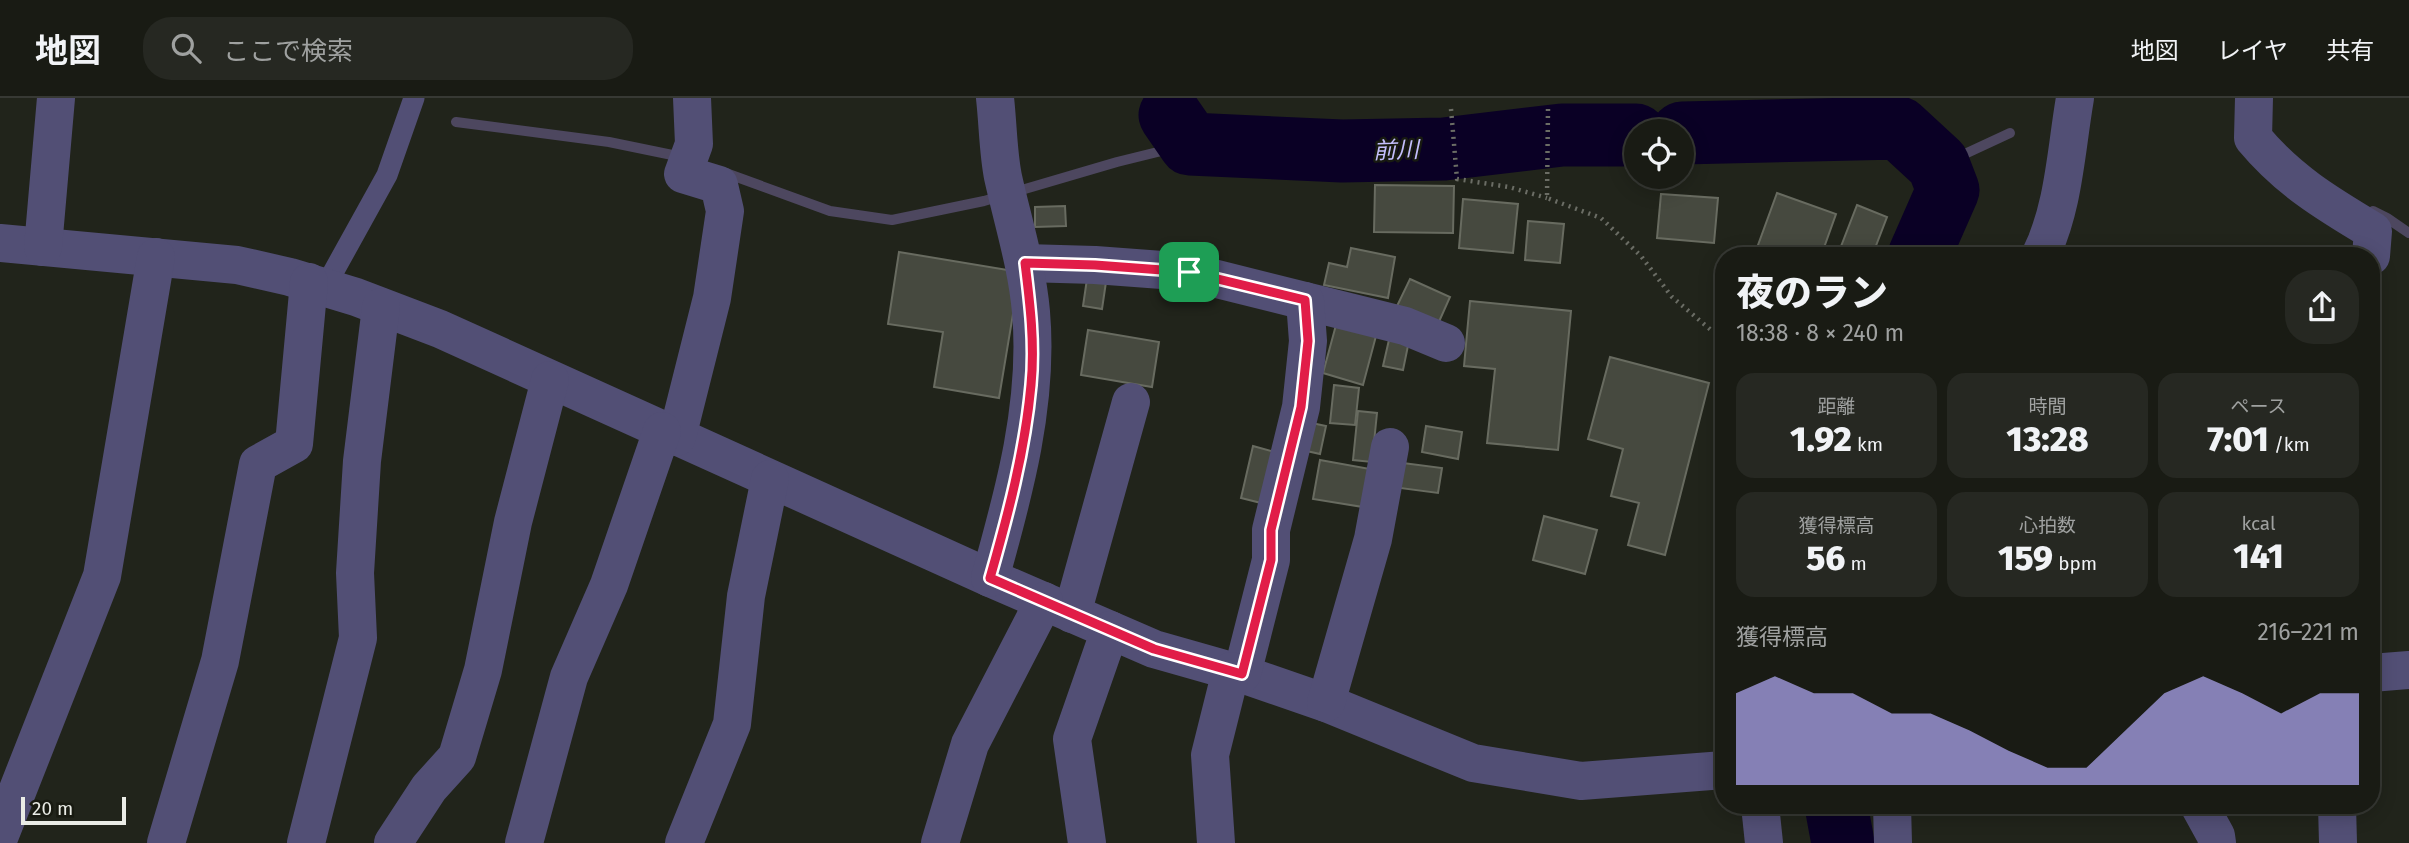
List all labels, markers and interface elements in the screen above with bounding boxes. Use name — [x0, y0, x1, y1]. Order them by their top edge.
search box — [143, 17, 633, 80]
icon: search — [167, 29, 205, 67]
text: 地図 — [35, 31, 101, 71]
text: ここで検索 — [223, 36, 353, 67]
text: 地図 — [2131, 37, 2179, 65]
text: レイヤ — [2217, 37, 2288, 65]
text: 共有 — [2326, 37, 2374, 65]
map controls — [1624, 119, 1694, 189]
button: locate — [1624, 119, 1694, 189]
water label: 前川 — [1373, 135, 1422, 165]
pin — [1159, 242, 1219, 302]
icon: arrive — [1170, 253, 1208, 291]
text: 夜のラン — [1736, 270, 1888, 316]
button: share — [2285, 270, 2359, 344]
text: 18:38 · 8 × 240 m — [1736, 319, 1904, 347]
text: 距離 — [1817, 395, 1856, 418]
text: 時間 — [2028, 395, 2067, 418]
text: ペース — [2230, 395, 2287, 418]
text: 1.92 — [1790, 418, 1852, 460]
text: 13:28 — [2006, 418, 2089, 460]
text: 7:01 — [2207, 418, 2269, 460]
text: km — [1852, 433, 1883, 456]
text: /km — [2269, 433, 2310, 456]
text: kcal — [2241, 512, 2276, 535]
text: 獲得標高 — [1798, 514, 1875, 537]
text: 心拍数 — [2019, 514, 2076, 537]
text: 141 — [2233, 535, 2284, 577]
text: 56 — [1806, 537, 1845, 579]
text: 159 — [1998, 537, 2053, 579]
text: m — [1845, 552, 1867, 575]
text: bpm — [2053, 552, 2097, 575]
text: 216–221 m — [2257, 618, 2359, 646]
text: 獲得標高 — [1736, 623, 1828, 651]
scale bar — [21, 794, 126, 826]
text: 20 m — [32, 797, 73, 820]

